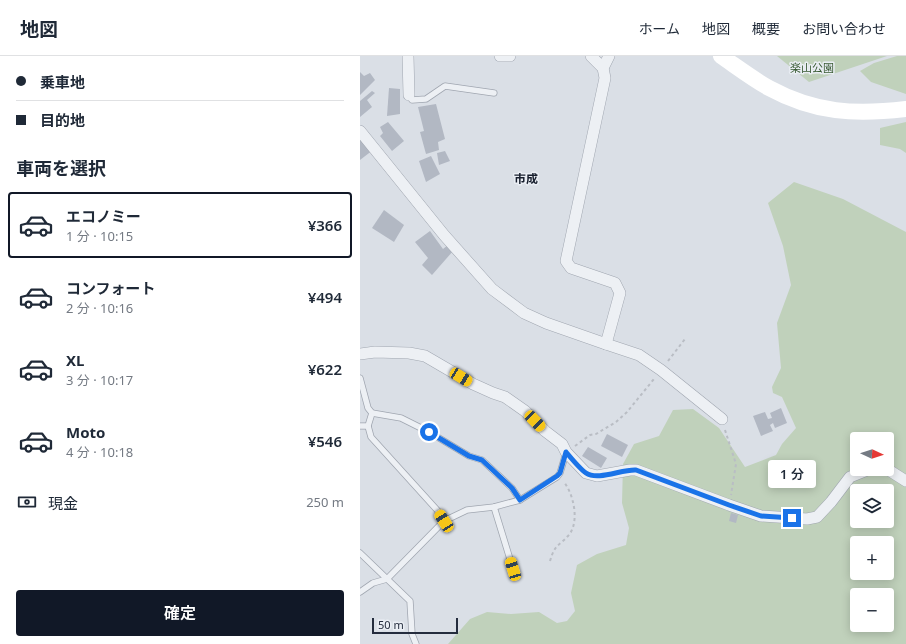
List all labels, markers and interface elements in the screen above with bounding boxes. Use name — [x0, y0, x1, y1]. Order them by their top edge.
text: 地図 — [20, 16, 58, 42]
text: ホーム — [638, 19, 680, 38]
text: 地図 — [702, 19, 730, 38]
text: 概要 — [752, 19, 780, 38]
text: お問い合わせ — [802, 19, 886, 38]
park label: 楽山公園 — [790, 60, 834, 75]
text: 乗車地 — [40, 72, 85, 92]
text: 目的地 — [40, 110, 85, 130]
text: 車両を選択 — [16, 156, 106, 180]
district label: 市成 — [514, 170, 538, 187]
text: エコノミー — [66, 206, 141, 226]
icon: car — [18, 207, 54, 243]
text: ¥366 — [308, 215, 342, 235]
text: 1 分 · 10:15 — [66, 227, 133, 245]
text: コンフォート — [66, 278, 156, 298]
icon: car — [18, 279, 54, 315]
text: ¥494 — [308, 287, 342, 307]
text: 2 分 · 10:16 — [66, 299, 133, 317]
text: XL — [66, 350, 84, 370]
icon: car — [18, 351, 54, 387]
text: ¥622 — [308, 359, 342, 379]
car — [448, 366, 474, 388]
text: 3 分 · 10:17 — [66, 371, 133, 389]
car — [522, 408, 548, 434]
text: Moto — [66, 422, 105, 442]
icon: car — [18, 423, 54, 459]
route start — [420, 423, 438, 441]
text: ¥546 — [308, 431, 342, 451]
north arrow — [850, 432, 894, 476]
map controls — [850, 432, 894, 632]
text: 4 分 · 10:18 — [66, 443, 133, 461]
callout: 1 分 — [768, 460, 816, 488]
text: 1 分 — [780, 465, 804, 483]
button: layers — [850, 484, 894, 528]
icon: cash — [16, 491, 38, 513]
text: 現金 — [48, 493, 78, 513]
text: 250 m — [306, 493, 344, 511]
car — [432, 508, 456, 534]
route end — [783, 509, 801, 527]
button: + — [850, 536, 894, 580]
car — [504, 556, 522, 582]
button: − — [850, 588, 894, 632]
button: 確定 — [16, 590, 344, 636]
scale bar — [372, 616, 458, 635]
text: 50 m — [378, 617, 404, 632]

